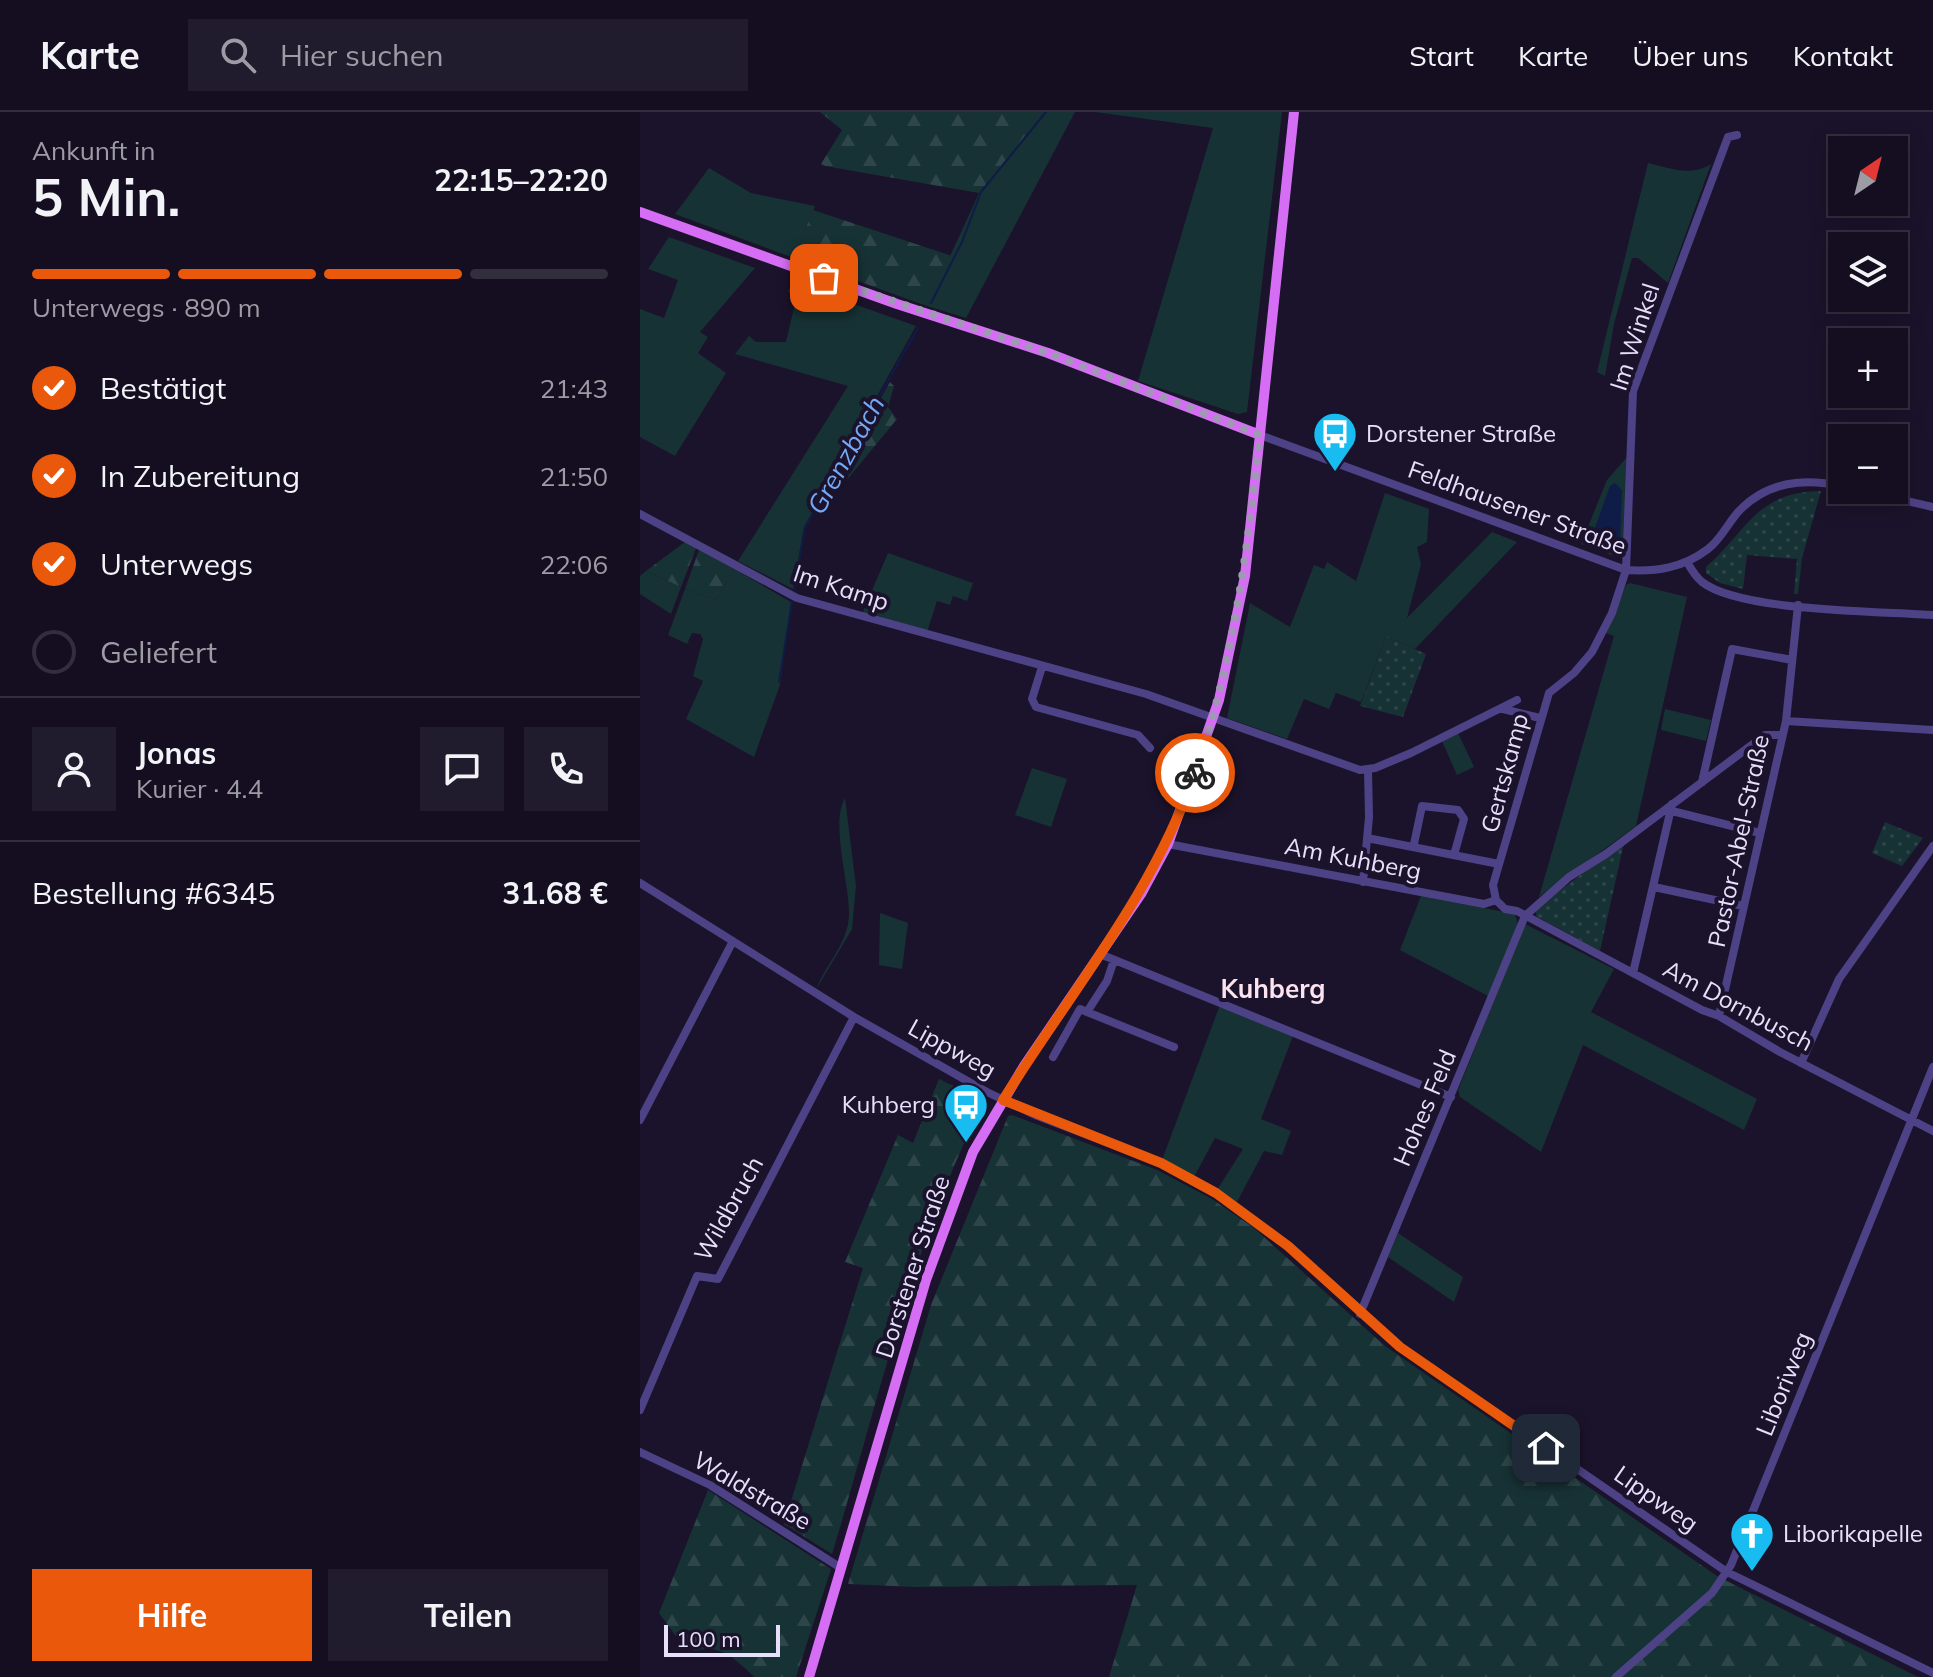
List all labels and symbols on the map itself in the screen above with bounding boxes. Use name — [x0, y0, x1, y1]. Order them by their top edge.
north arrow — [1828, 136, 1908, 216]
pin — [790, 244, 858, 312]
street label: Im Winkel — [1603, 279, 1665, 394]
water label: Grenzbach — [800, 390, 892, 520]
bus stop icon: Dorstener Straße — [1311, 410, 1359, 473]
place label: Dorstener Straße — [1366, 418, 1556, 448]
street label: Feldhausener Straße — [1404, 454, 1631, 561]
street label: Im Kamp — [790, 558, 893, 617]
street label: Gertskamp — [1474, 710, 1534, 836]
street label: Pastor-Abel-Straße — [1701, 732, 1775, 950]
courier — [1155, 733, 1235, 813]
street label: Am Kuhberg — [1282, 830, 1424, 886]
street label: Am Dornbusch — [1658, 953, 1819, 1057]
district label: Kuhberg — [1221, 972, 1325, 1005]
street label: Lippweg — [903, 1012, 1002, 1084]
street label: Hohes Feld — [1386, 1045, 1462, 1170]
bus stop icon: Kuhberg — [942, 1081, 990, 1144]
place label: Kuhberg — [842, 1089, 935, 1119]
street label: Wildbruch — [687, 1151, 769, 1266]
street label: Dorstener Straße — [868, 1172, 956, 1362]
street label: Liboriweg — [1749, 1327, 1817, 1440]
pin — [1512, 1414, 1580, 1482]
street label: Waldstraße — [688, 1444, 817, 1536]
street label: Lippweg — [1609, 1458, 1704, 1538]
church icon: Liborikapelle — [1728, 1510, 1776, 1573]
place label: Liborikapelle — [1783, 1518, 1923, 1548]
scale bar — [664, 1621, 780, 1657]

